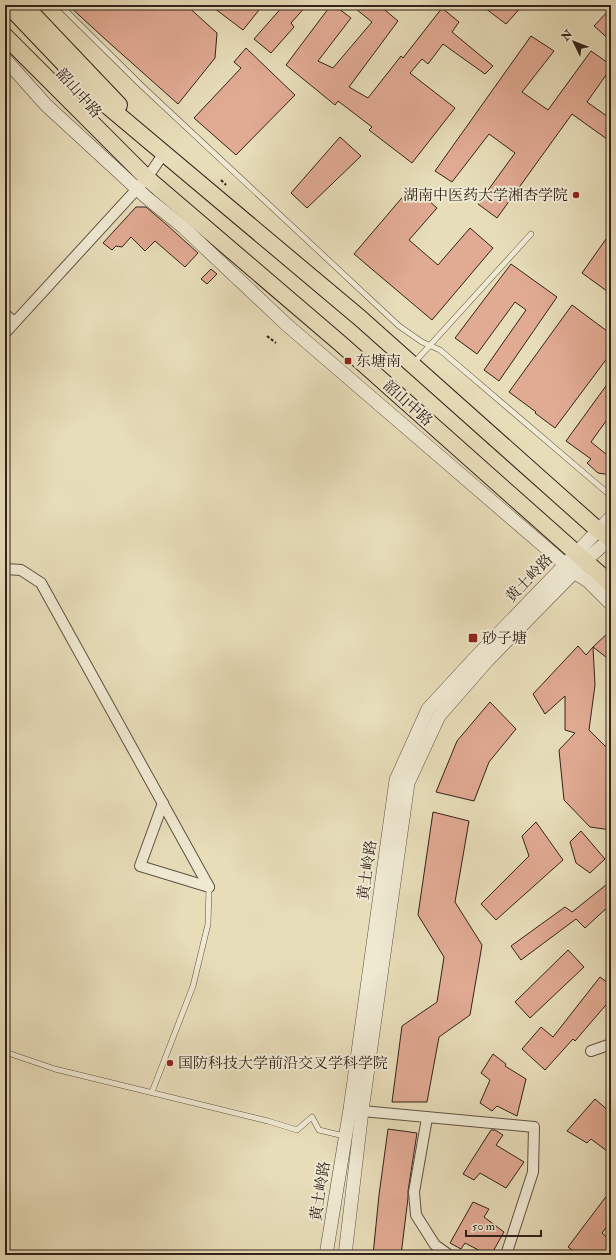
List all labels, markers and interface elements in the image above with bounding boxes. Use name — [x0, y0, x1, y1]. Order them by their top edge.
north arrow — [554, 22, 594, 62]
text: N — [558, 27, 576, 44]
street label: 韶山中路 — [52, 64, 105, 122]
place label: 湖南中医药大学湘杏学院 — [403, 186, 568, 205]
marker: 湖南中医药大学湘杏学院 — [571, 190, 581, 200]
place label: 东塘南 — [356, 352, 401, 371]
marker: 东塘南 — [343, 356, 353, 366]
street label: 韶山中路 — [379, 376, 436, 431]
street label: 黄土岭路 — [502, 550, 557, 607]
place label: 砂子塘 — [482, 629, 527, 648]
marker: 砂子塘 — [467, 632, 479, 644]
street label: 黄土岭路 — [354, 839, 381, 901]
place label: 国防科技大学前沿交叉学科学院 — [178, 1054, 388, 1073]
marker: 国防科技大学前沿交叉学科学院 — [165, 1058, 175, 1068]
street label: 黄土岭路 — [306, 1160, 335, 1222]
scale bar — [466, 1212, 541, 1238]
text: 50 m — [472, 1219, 496, 1234]

